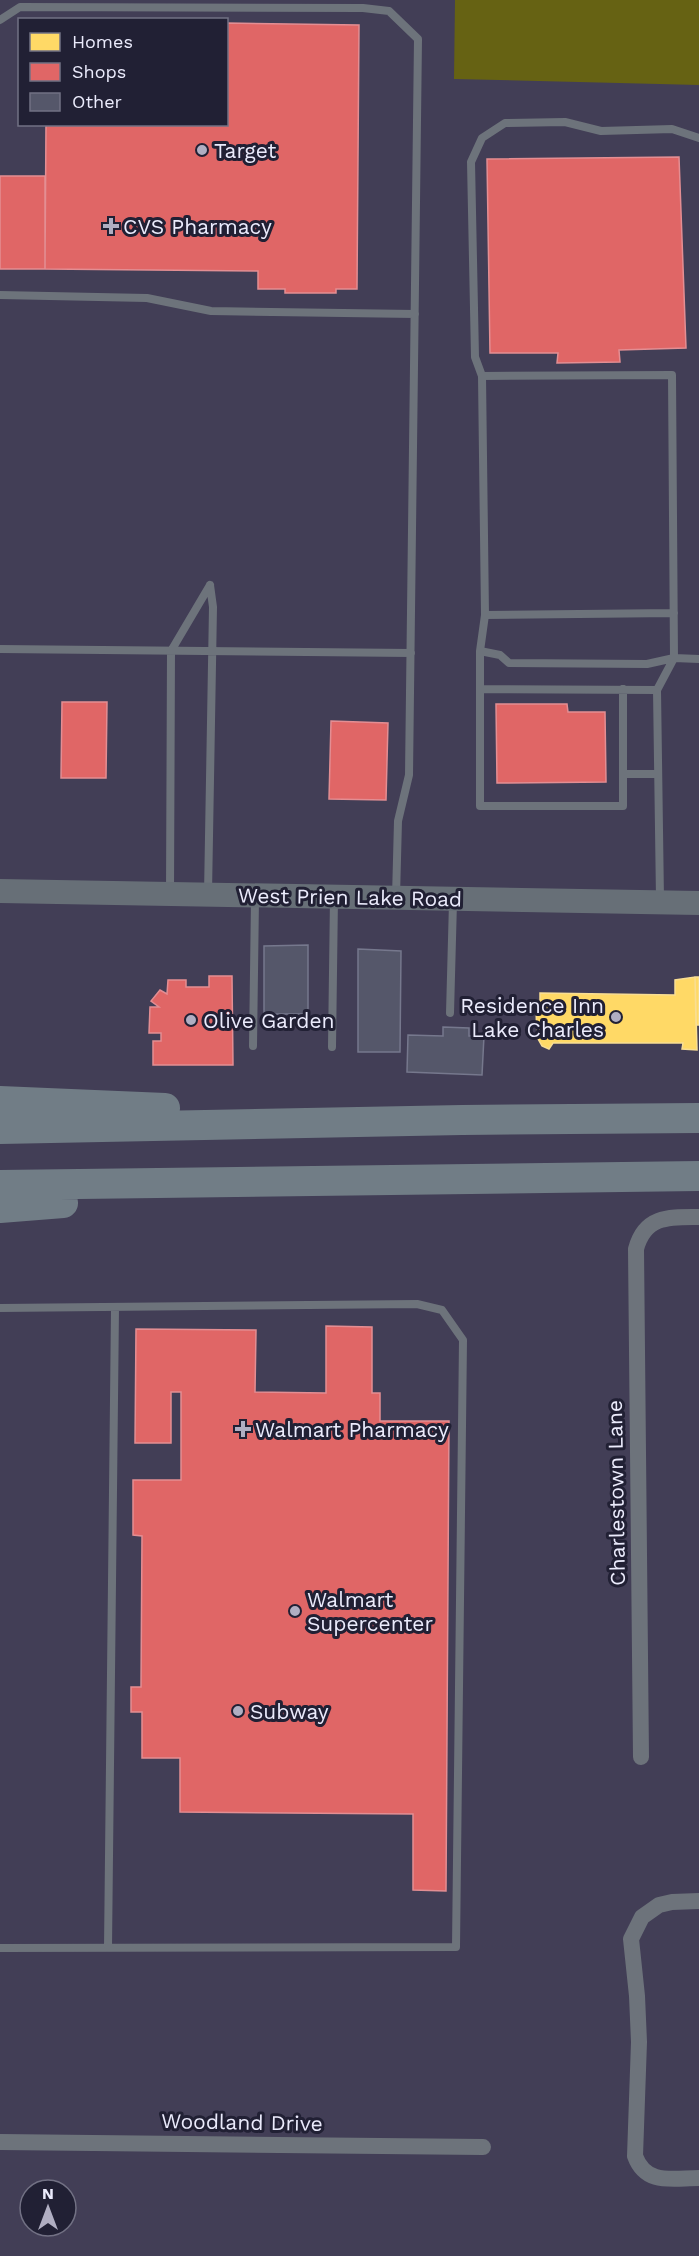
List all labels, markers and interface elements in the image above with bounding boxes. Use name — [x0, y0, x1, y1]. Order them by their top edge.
legend — [18, 18, 228, 126]
text: Homes — [72, 31, 133, 52]
text: Shops — [72, 61, 126, 82]
text: Other — [72, 91, 122, 112]
place label: Target — [214, 138, 276, 163]
marker: Target — [195, 143, 209, 157]
place label: CVS Pharmacy — [123, 214, 272, 239]
marker: CVS Pharmacy — [104, 219, 118, 233]
street label: West Prien Lake Road — [238, 883, 462, 911]
place label: Residence Inn Lake Charles — [460, 993, 604, 1042]
place label: Olive Garden — [203, 1008, 335, 1033]
marker: Residence Inn Lake Charles — [609, 1010, 623, 1024]
marker: Olive Garden — [184, 1013, 198, 1027]
street label: Charlestown Lane — [602, 1400, 630, 1586]
place label: Walmart Pharmacy — [255, 1417, 449, 1442]
marker: Walmart Pharmacy — [236, 1422, 250, 1436]
place label: Walmart Supercenter — [307, 1587, 433, 1636]
marker: Walmart Supercenter — [288, 1604, 302, 1618]
place label: Subway — [250, 1699, 329, 1724]
marker: Subway — [231, 1704, 245, 1718]
street label: Woodland Drive — [161, 2108, 323, 2136]
north arrow — [18, 2178, 78, 2238]
text: N — [42, 2184, 54, 2203]

